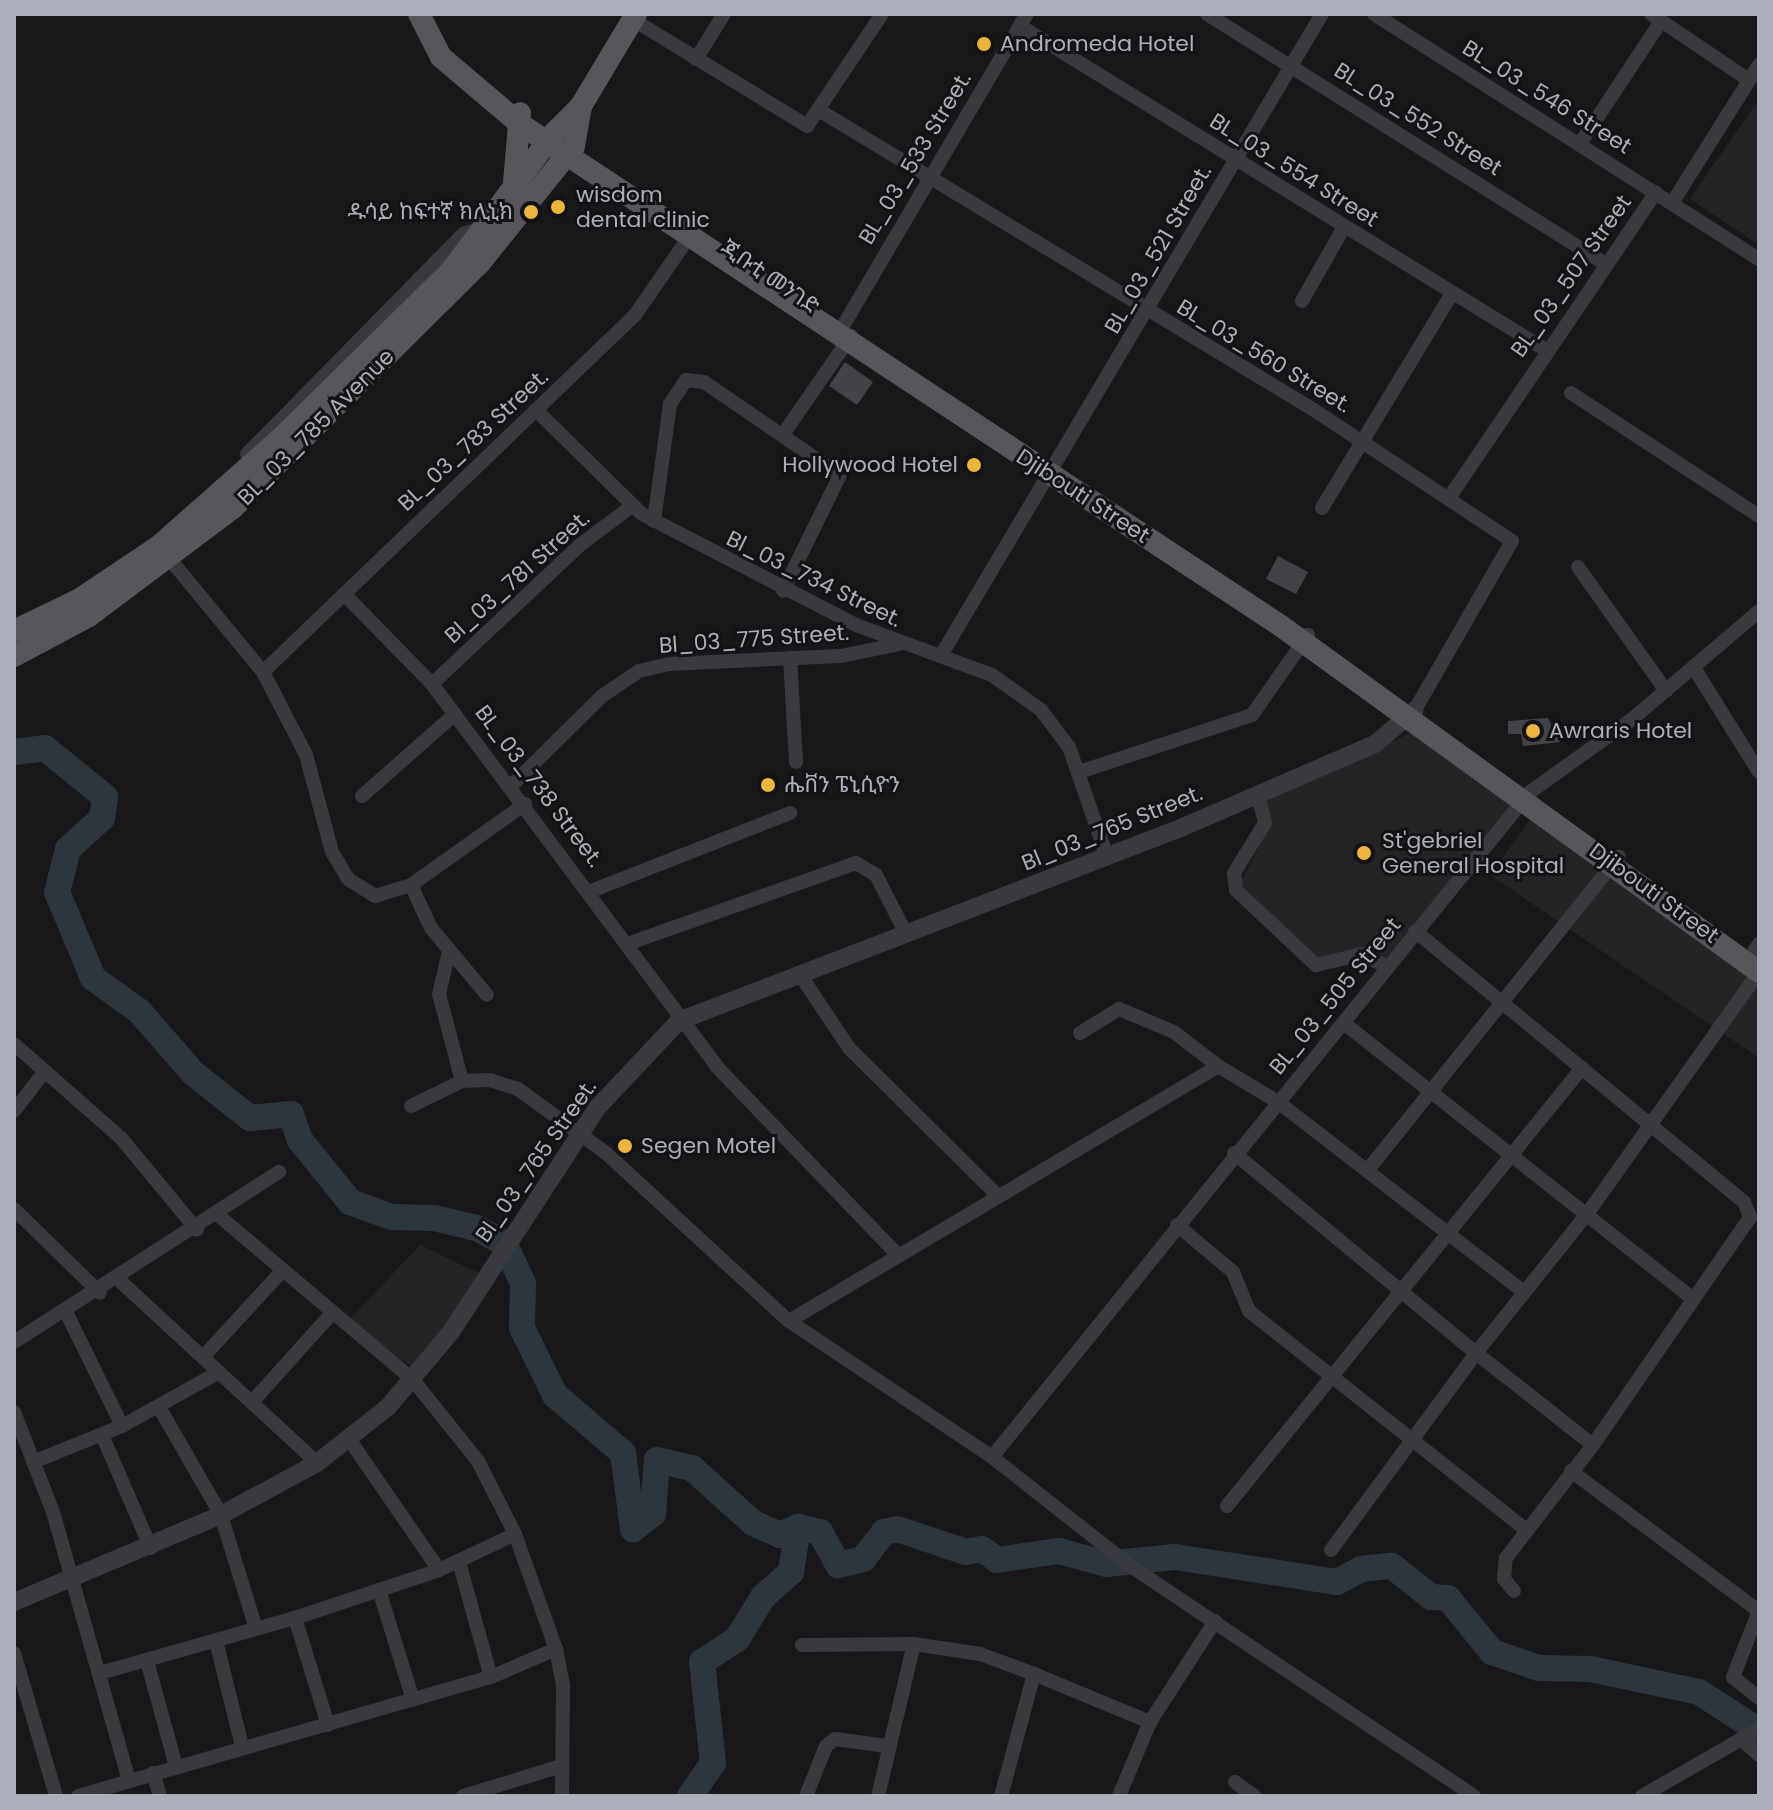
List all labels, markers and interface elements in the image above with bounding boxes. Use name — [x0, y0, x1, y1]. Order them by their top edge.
place label: Andromeda Hotel — [1000, 31, 1194, 57]
street label: BL_03_546 Street — [1458, 34, 1636, 160]
marker: Andromeda Hotel — [975, 35, 993, 53]
street label: BL_03_552 Street — [1329, 57, 1507, 181]
street label: BL_03_533 Street. — [853, 67, 977, 249]
street label: BL_03_554 Street — [1205, 107, 1383, 233]
street label: BL_03_521 Street. — [1099, 160, 1217, 338]
place label: wisdom dental clinic — [576, 181, 710, 232]
street label: BL_03_507 Street — [1505, 190, 1637, 362]
marker: wisdom dental clinic — [547, 196, 569, 218]
place label: ዱሳይ ከፍተኛ ክሊኒክ — [348, 199, 513, 225]
marker: ዱሳይ ከፍተኛ ክሊኒክ — [520, 201, 542, 223]
street label: ጂቡቲ መንገድ — [716, 234, 824, 320]
street label: BL_03_560 Street. — [1172, 294, 1356, 418]
street label: BL_03_785 Avenue — [232, 343, 400, 511]
street label: BL_03_783 Street. — [392, 364, 554, 516]
street label: Djibouti Street — [1012, 443, 1154, 549]
place label: Hollywood Hotel — [782, 452, 958, 478]
marker: Hollywood Hotel — [965, 456, 983, 474]
street label: Bl_03_781 Street. — [439, 505, 595, 649]
street label: Bl_03_734 Street. — [722, 525, 906, 633]
street label: Bl_03_775 Street. — [658, 619, 850, 659]
street label: BL_03_738 Street. — [470, 700, 608, 872]
place label: Awraris Hotel — [1549, 718, 1692, 744]
marker: Awraris Hotel — [1524, 722, 1542, 740]
place label: ሔቨን ፔኒሲዮን — [784, 772, 900, 798]
marker: ሔቨን ፔኒሲዮን — [759, 776, 777, 794]
street label: Bl_03_765 Street. — [1018, 780, 1206, 876]
place label: St'gebriel General Hospital — [1382, 827, 1564, 878]
street label: Djibouti Street — [1584, 837, 1724, 949]
marker: St'gebriel General Hospital — [1353, 842, 1375, 864]
street label: BL_03_505 Street — [1264, 912, 1406, 1080]
street label: Bl_03_765 Street. — [470, 1075, 602, 1247]
place label: Segen Motel — [641, 1133, 776, 1159]
marker: Segen Motel — [616, 1137, 634, 1155]

